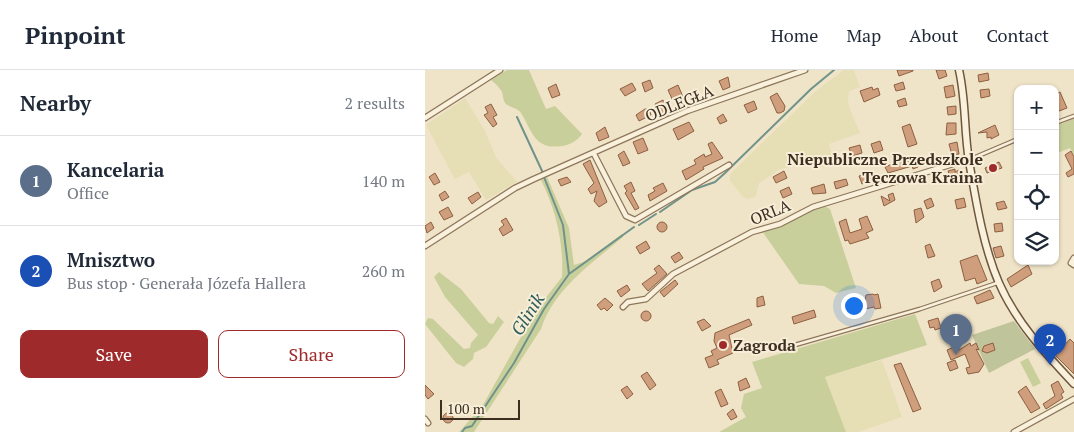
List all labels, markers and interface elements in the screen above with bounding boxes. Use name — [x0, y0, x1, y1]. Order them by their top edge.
text: Pinpoint — [25, 19, 126, 51]
text: Home — [771, 23, 818, 47]
text: Map — [846, 23, 881, 47]
text: About — [909, 23, 958, 47]
text: Contact — [986, 23, 1049, 47]
street label: ODLEGŁA — [642, 79, 717, 127]
map controls — [1014, 85, 1059, 265]
button: + — [1014, 85, 1059, 130]
text: Nearby — [20, 89, 91, 117]
text: 2 results — [345, 92, 405, 114]
button: − — [1014, 130, 1059, 175]
place label: Niepubliczne Przedszkole Tęczowa Kraina — [787, 148, 983, 188]
text: Kancelaria — [67, 157, 164, 182]
marker: Niepubliczne Przedszkole Tęczowa Kraina — [987, 162, 999, 174]
text: 1 — [31, 170, 41, 192]
text: 140 m — [362, 170, 405, 192]
button: locate — [1014, 175, 1059, 220]
text: Office — [67, 182, 109, 204]
street label: ORLA — [747, 194, 794, 230]
button: layers — [1014, 220, 1059, 265]
text: Mnisztwo — [67, 247, 155, 272]
text: 2 — [31, 260, 41, 282]
text: 260 m — [362, 260, 405, 282]
text: Bus stop · Generała Józefa Hallera — [67, 272, 306, 294]
water label: Glinik — [505, 288, 549, 340]
your location — [841, 293, 867, 319]
pin: 1 — [940, 314, 972, 355]
pin: 2 — [1034, 324, 1066, 365]
button: Save — [20, 330, 208, 378]
button: Share — [218, 330, 405, 378]
place label: Zagroda — [733, 334, 796, 356]
marker: Zagroda — [717, 339, 729, 351]
scale bar — [440, 397, 520, 420]
text: 100 m — [447, 399, 485, 418]

